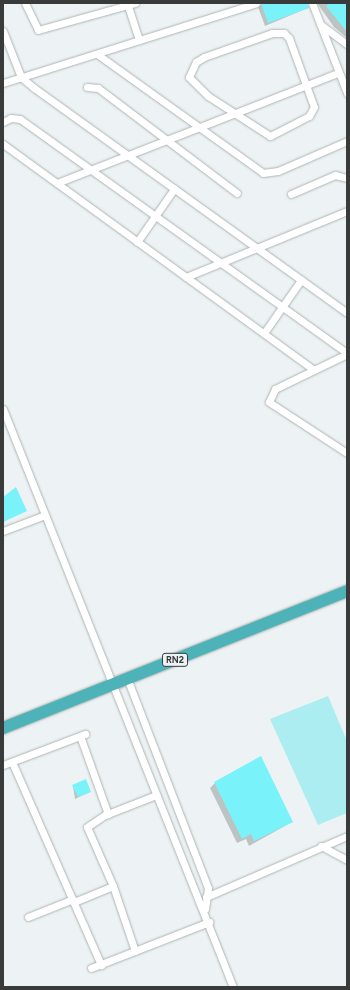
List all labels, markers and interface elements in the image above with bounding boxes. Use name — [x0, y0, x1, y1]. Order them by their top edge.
road number: RN2 — [162, 653, 188, 667]

